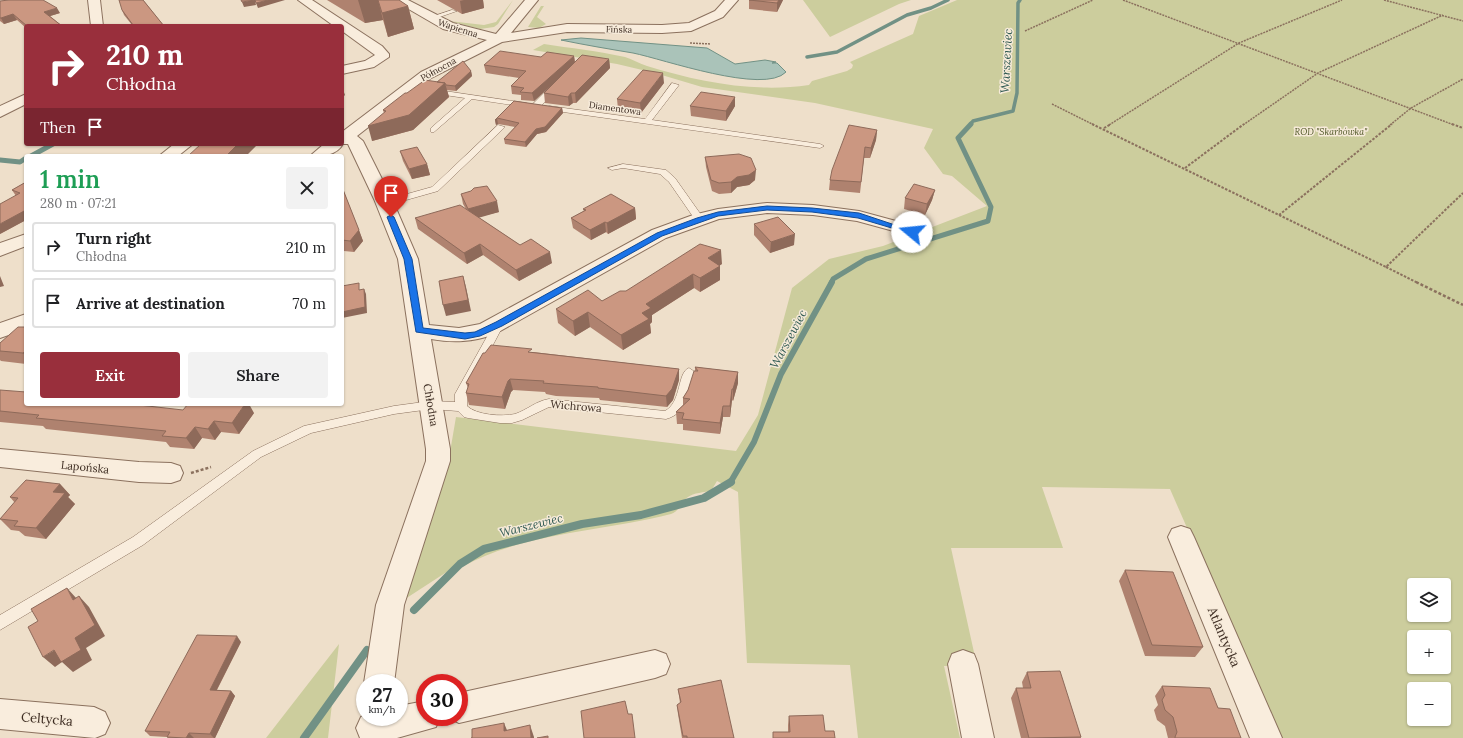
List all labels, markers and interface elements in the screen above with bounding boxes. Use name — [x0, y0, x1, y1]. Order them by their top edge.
street label: Wapienna — [437, 16, 480, 40]
street label: Fińska — [606, 23, 633, 35]
water label: Warszewiec — [997, 28, 1015, 94]
text: 210 m — [106, 37, 183, 73]
icon: right — [40, 40, 92, 92]
street label: Północna — [418, 55, 458, 83]
text: Chłodna — [106, 72, 176, 95]
street label: Diamentowa — [588, 99, 642, 117]
icon: arrive — [84, 116, 106, 138]
text: Then — [40, 118, 76, 137]
park label: ROD "Skarbówka" — [1295, 126, 1367, 137]
text: 1 min — [40, 164, 100, 195]
button: close — [286, 167, 328, 209]
pin — [374, 176, 408, 217]
icon: arrive — [380, 182, 402, 204]
text: 280 m · 07:21 — [40, 195, 116, 212]
position arrow — [891, 211, 933, 253]
text: Turn right — [76, 229, 152, 248]
icon: right — [42, 236, 64, 258]
text: 210 m — [286, 238, 326, 257]
text: Chłodna — [76, 248, 127, 265]
icon: arrive — [42, 292, 64, 314]
text: Arrive at destination — [76, 294, 225, 313]
text: 70 m — [292, 294, 326, 313]
water label: Warszewiec — [766, 307, 810, 371]
button: Exit — [40, 352, 180, 398]
button: Share — [188, 352, 328, 398]
street label: Chłodna — [420, 383, 442, 428]
street label: Wichrowa — [550, 397, 603, 415]
street label: Lapońska — [60, 457, 110, 477]
water label: Warszewiec — [498, 510, 564, 540]
map controls — [1407, 578, 1451, 726]
button: layers — [1407, 578, 1451, 622]
street label: Atlantycka — [1203, 604, 1244, 670]
button: + — [1407, 630, 1451, 674]
speed limit sign: 30 — [416, 674, 468, 726]
text: 27 — [372, 682, 392, 707]
button: − — [1407, 682, 1451, 726]
text: km/h — [368, 703, 396, 716]
street label: Celtycka — [20, 708, 74, 730]

